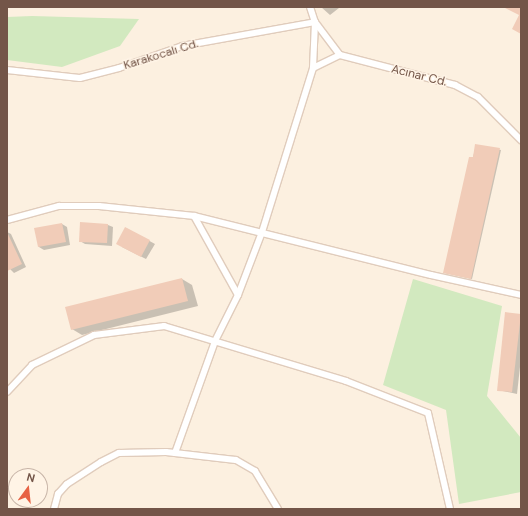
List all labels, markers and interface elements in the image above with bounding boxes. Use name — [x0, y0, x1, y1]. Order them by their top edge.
street label: Karakocalı Cd. — [122, 37, 200, 73]
street label: Acınar Cd. — [390, 62, 448, 90]
north arrow — [8, 468, 48, 508]
text: N — [25, 470, 37, 485]

